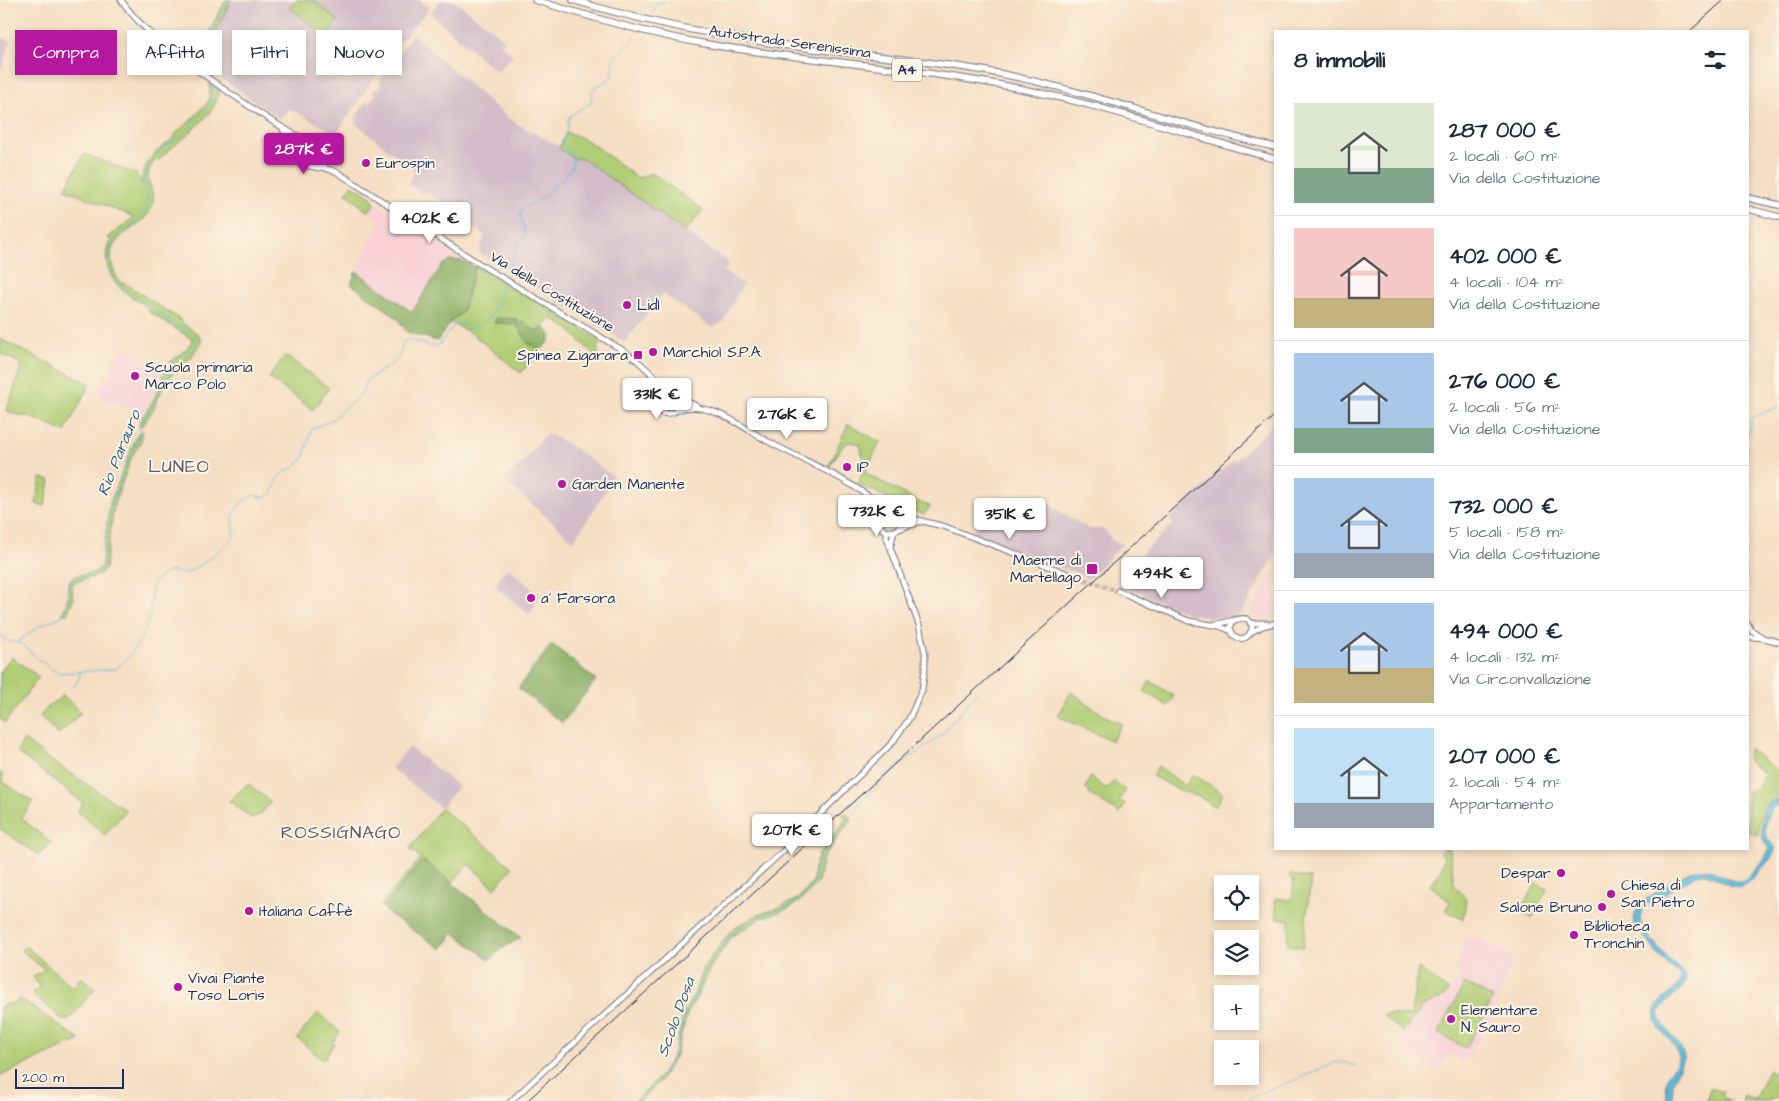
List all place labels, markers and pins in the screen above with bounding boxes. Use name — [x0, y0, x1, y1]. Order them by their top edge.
pin: 287K € — [263, 132, 345, 175]
place label: Eurospin — [376, 153, 435, 174]
marker: Eurospin — [360, 157, 372, 169]
pin: 402K € — [389, 202, 471, 244]
place label: Lidl — [637, 295, 660, 316]
marker: Lidl — [621, 299, 633, 311]
place label: Marchiol S.P.A. — [663, 342, 762, 363]
place label: Spinea Zigarara — [517, 345, 628, 367]
marker: Marchiol S.P.A. — [647, 346, 659, 358]
marker: Spinea Zigarara — [632, 349, 644, 361]
place label: Scuola primaria Marco Polo — [145, 357, 253, 395]
marker: Scuola primaria Marco Polo — [129, 370, 141, 382]
pin: 331K € — [616, 378, 698, 420]
pin: 276K € — [746, 398, 828, 440]
place label: IP — [857, 457, 869, 478]
marker: IP — [841, 461, 853, 473]
place label: Garden Manente — [572, 474, 685, 495]
marker: Garden Manente — [556, 478, 568, 490]
pin: 732K € — [836, 494, 918, 537]
pin: 351K € — [969, 498, 1051, 540]
place label: Maerne di Martellago — [1010, 550, 1082, 589]
pin: 494K € — [1121, 556, 1203, 599]
marker: Maerne di Martellago — [1085, 562, 1099, 576]
place label: a' Farsora — [541, 588, 616, 609]
marker: a' Farsora — [525, 592, 537, 604]
pin: 207K € — [751, 814, 833, 856]
place label: Despar — [1501, 863, 1551, 884]
marker: Despar — [1555, 867, 1567, 879]
place label: Chiesa di San Pietro — [1621, 875, 1695, 913]
marker: Chiesa di San Pietro — [1605, 888, 1617, 900]
place label: Salone Bruno — [1500, 897, 1593, 918]
place label: Italiana Caffè — [259, 901, 353, 922]
marker: Salone Bruno — [1596, 901, 1608, 913]
marker: Italiana Caffè — [243, 905, 255, 917]
place label: Biblioteca Tronchin — [1584, 916, 1650, 954]
marker: Biblioteca Tronchin — [1568, 929, 1580, 941]
place label: Vivai Piante Toso Loris — [188, 968, 265, 1006]
marker: Vivai Piante Toso Loris — [172, 981, 184, 993]
place label: Elementare N. Sauro — [1461, 1000, 1538, 1038]
marker: Elementare N. Sauro — [1445, 1013, 1457, 1025]

